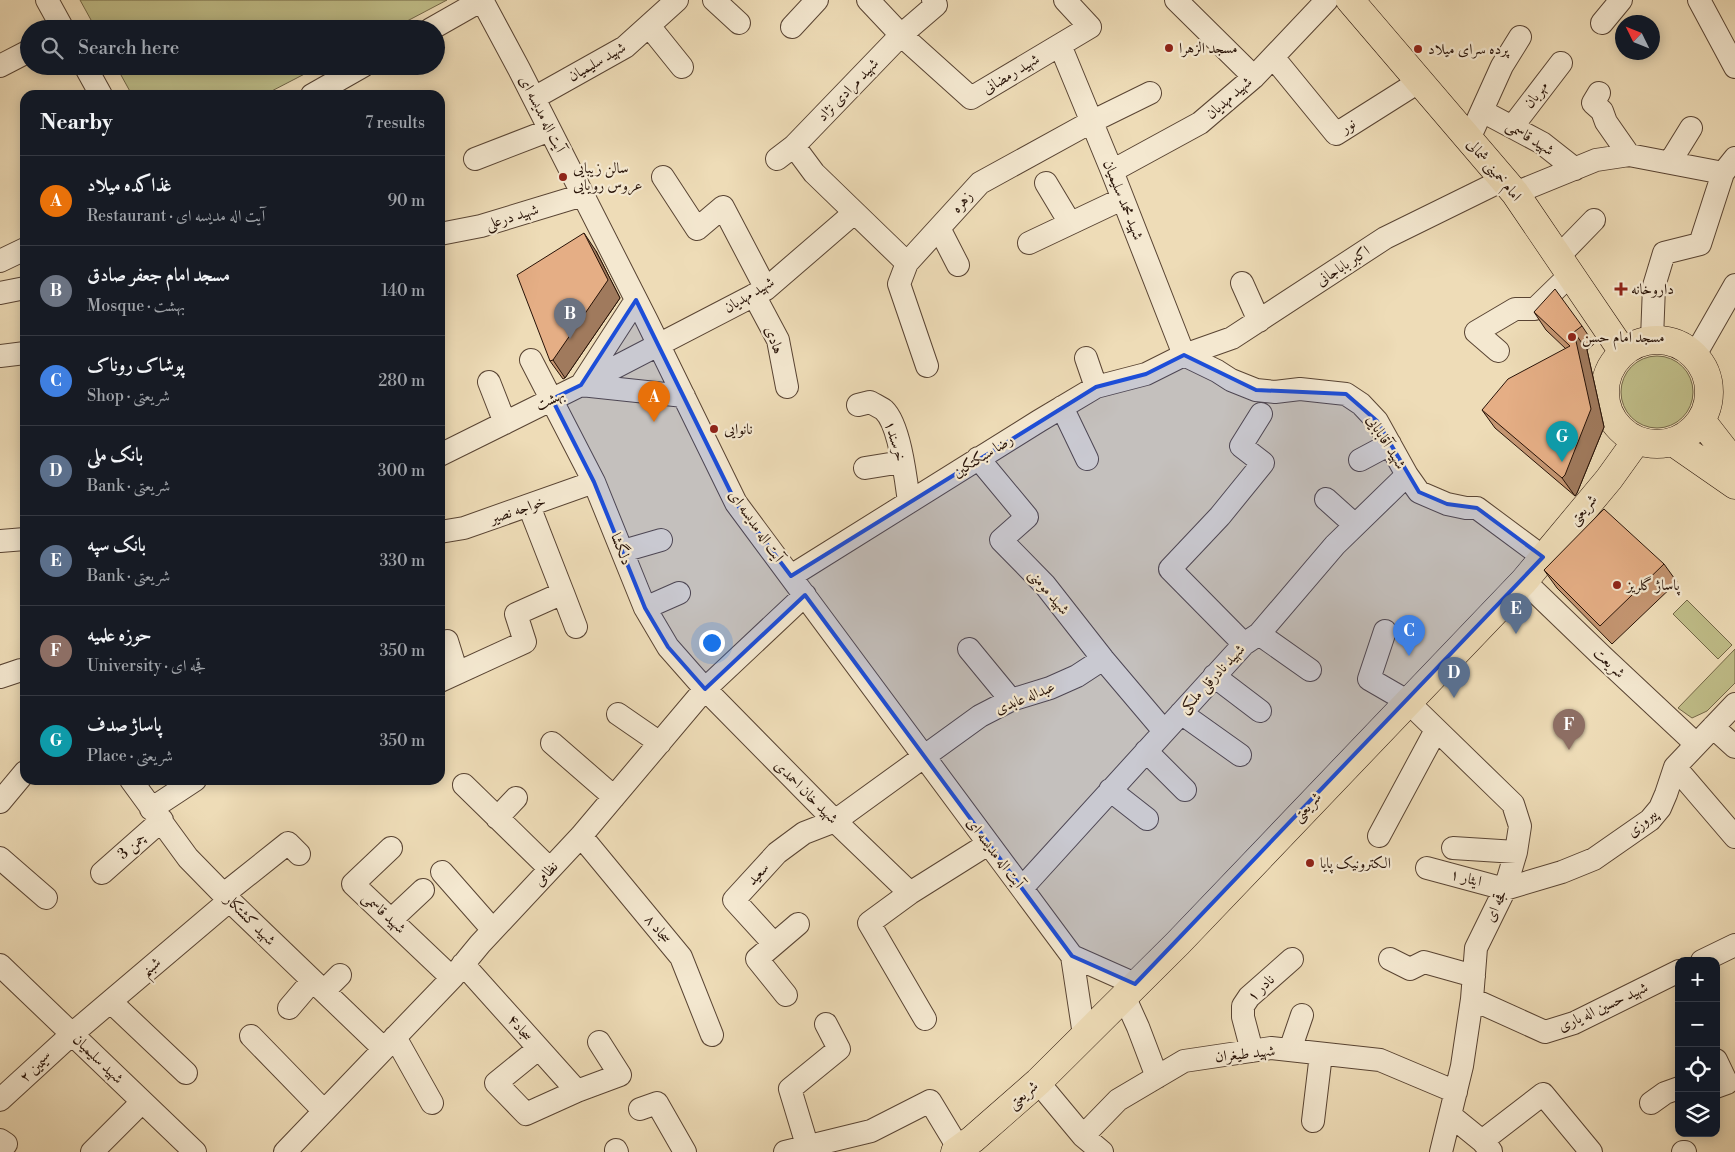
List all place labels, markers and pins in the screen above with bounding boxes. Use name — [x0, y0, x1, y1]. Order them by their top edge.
place label: مسجد الزهرا — [1179, 39, 1238, 58]
place label: پرده سرای میلاد — [1428, 40, 1510, 59]
marker: مسجد الزهرا — [1163, 42, 1175, 54]
marker: پرده سرای میلاد — [1412, 43, 1424, 55]
place label: سالن زیبایی عروس رویایی — [573, 159, 642, 196]
marker: سالن زیبایی عروس رویایی — [557, 171, 569, 183]
place label: داروخانه — [1631, 280, 1674, 299]
marker: داروخانه — [1615, 283, 1627, 295]
pin: B — [554, 298, 586, 339]
place label: مسجد امام حسن — [1582, 328, 1665, 350]
marker: مسجد امام حسن — [1566, 331, 1578, 343]
pin: A — [638, 381, 670, 422]
place label: نانوایی — [724, 420, 753, 439]
pin: G — [1546, 421, 1578, 462]
marker: نانوایی — [708, 423, 720, 435]
place label: پاساژ گلریز — [1625, 576, 1681, 596]
marker: پاساژ گلریز — [1611, 579, 1623, 591]
pin: E — [1500, 593, 1532, 634]
pin: C — [1393, 615, 1425, 656]
pin: D — [1438, 657, 1470, 698]
pin: F — [1553, 709, 1585, 750]
place label: الکترونیک پایا — [1320, 854, 1391, 874]
marker: الکترونیک پایا — [1304, 857, 1316, 869]

